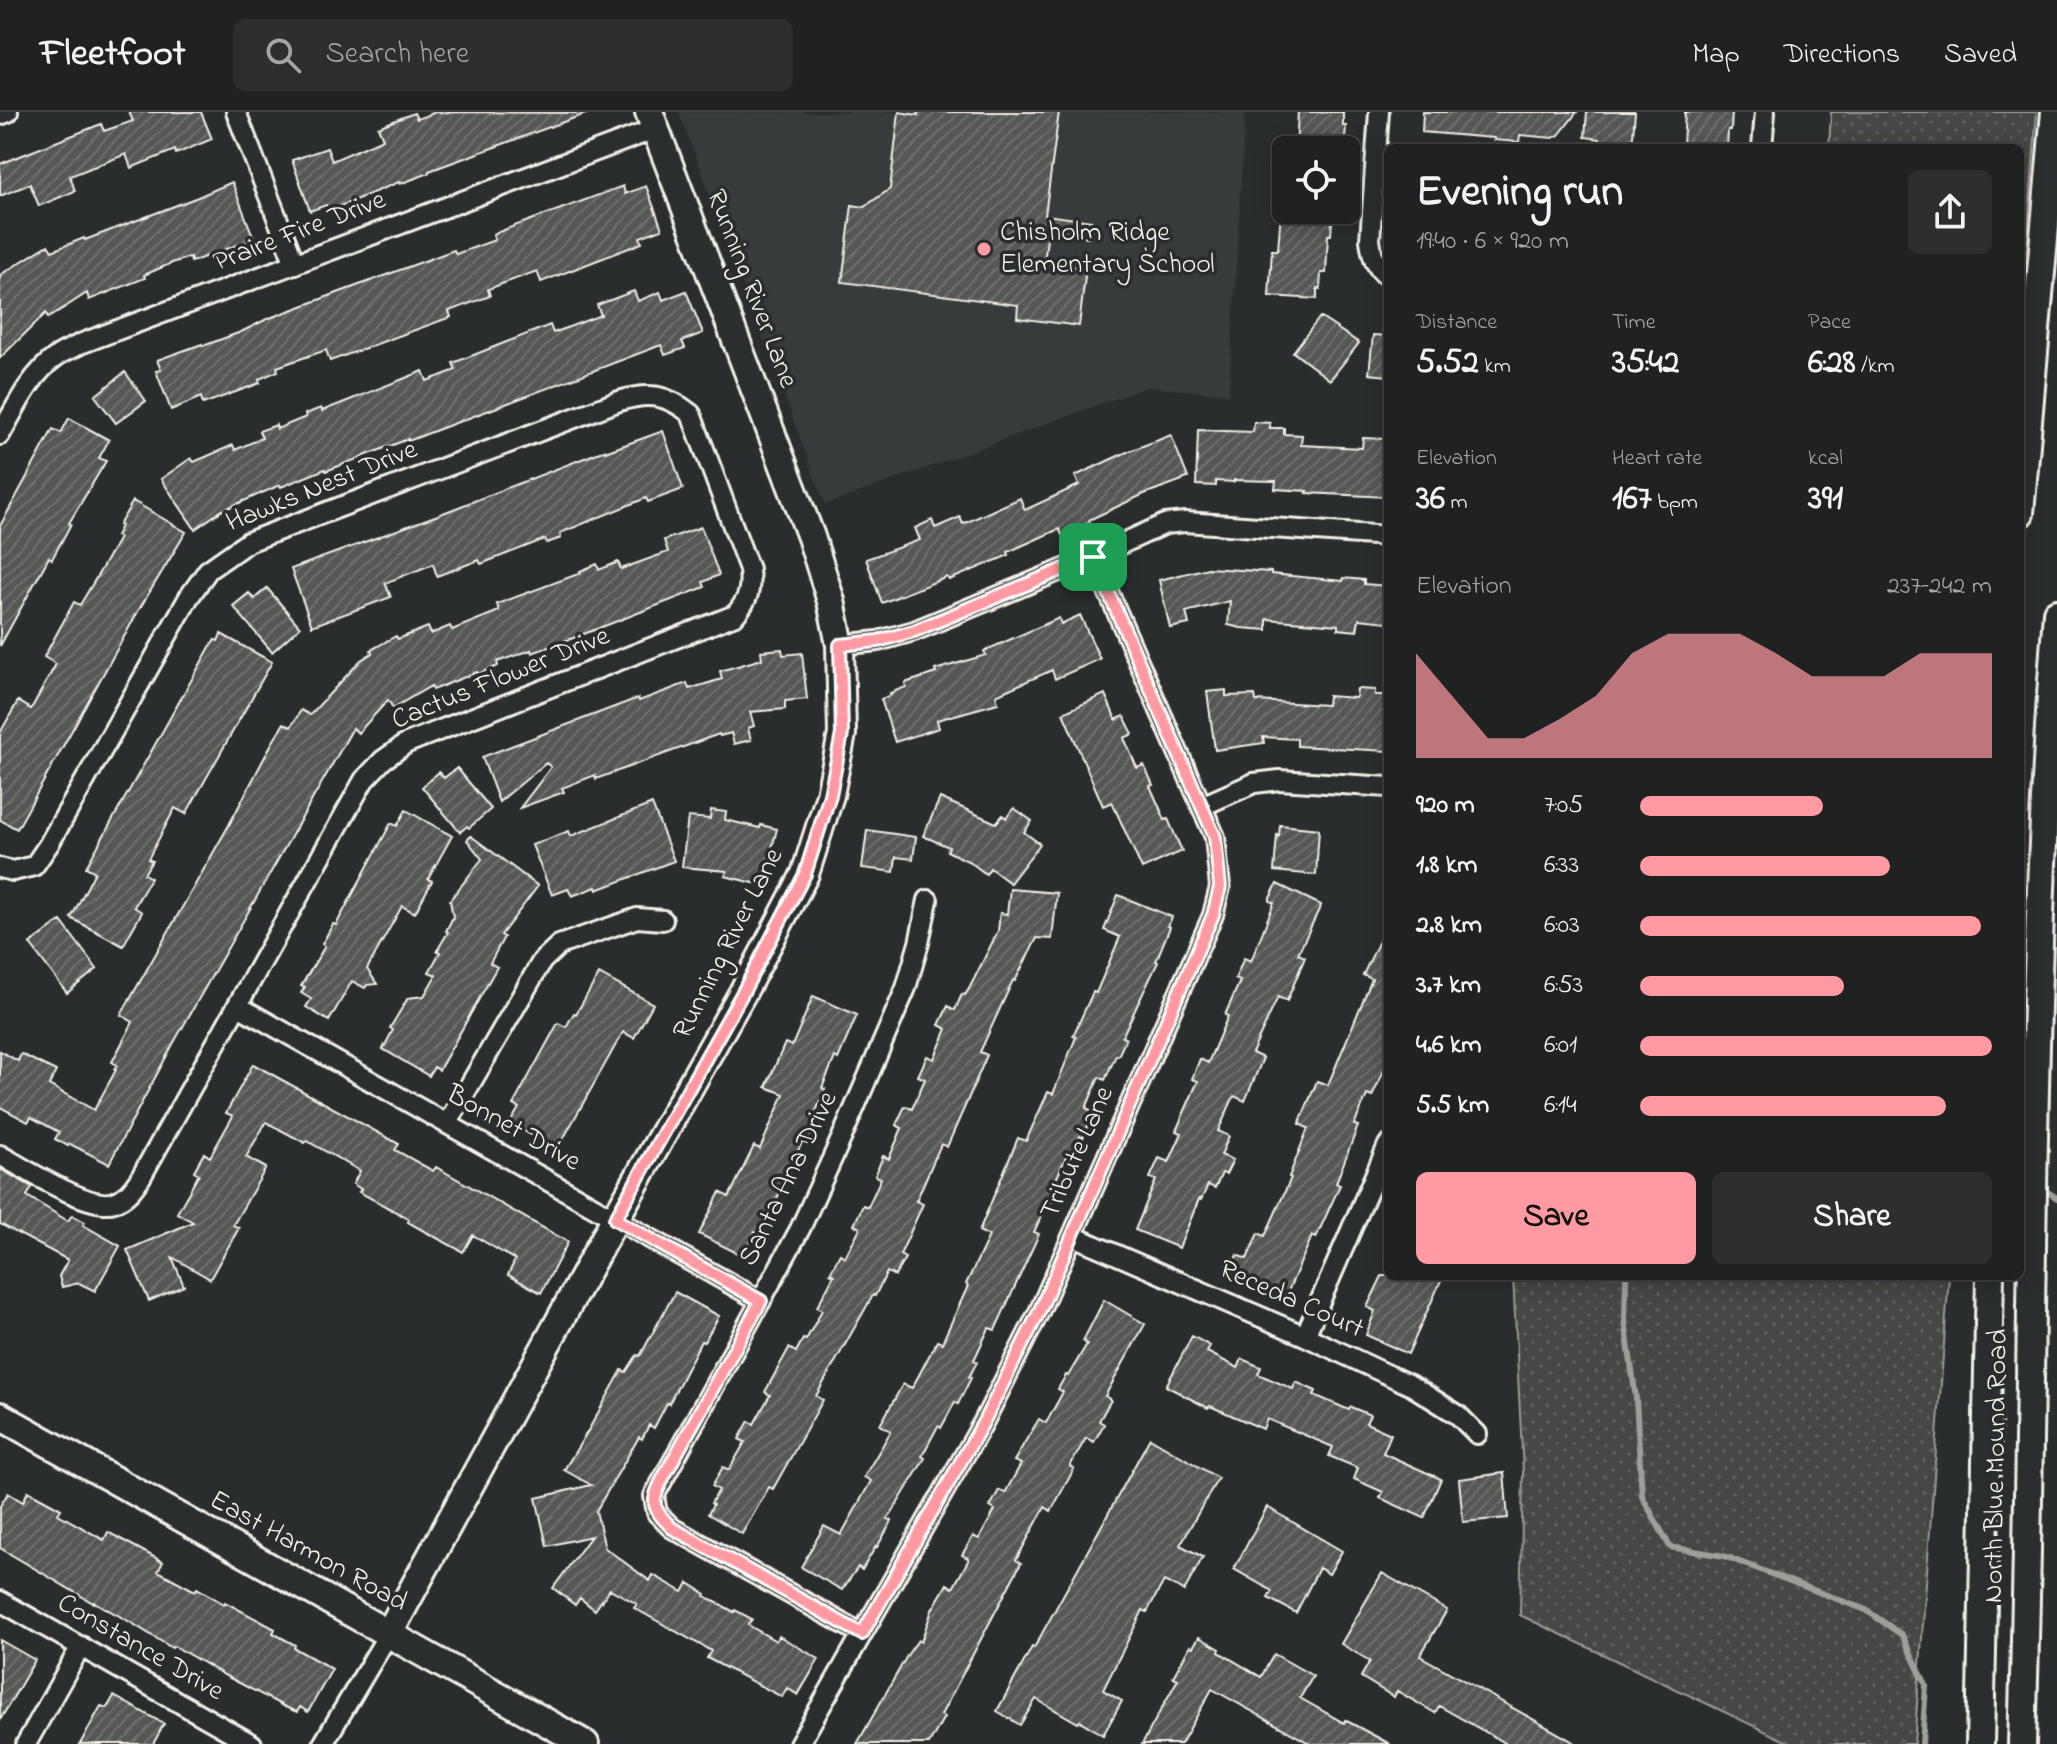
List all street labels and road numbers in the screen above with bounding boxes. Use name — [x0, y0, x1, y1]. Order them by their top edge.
street label: Praire Fire Drive — [208, 180, 392, 284]
street label: Running River Lane — [694, 184, 808, 395]
street label: Hawks Nest Drive — [220, 430, 424, 544]
street label: Cactus Flower Drive — [386, 616, 617, 741]
street label: Running River Lane — [663, 841, 795, 1047]
street label: Bonnet Drive — [437, 1075, 588, 1183]
street label: Tribute Lane — [1031, 1080, 1126, 1226]
street label: Santa Ana Drive — [729, 1084, 849, 1273]
street label: Receda Court — [1212, 1250, 1370, 1350]
street label: North Blue Mound Road — [1974, 1328, 2020, 1603]
street label: East Harmon Road — [201, 1481, 415, 1624]
street label: Constance Drive — [49, 1584, 232, 1713]

